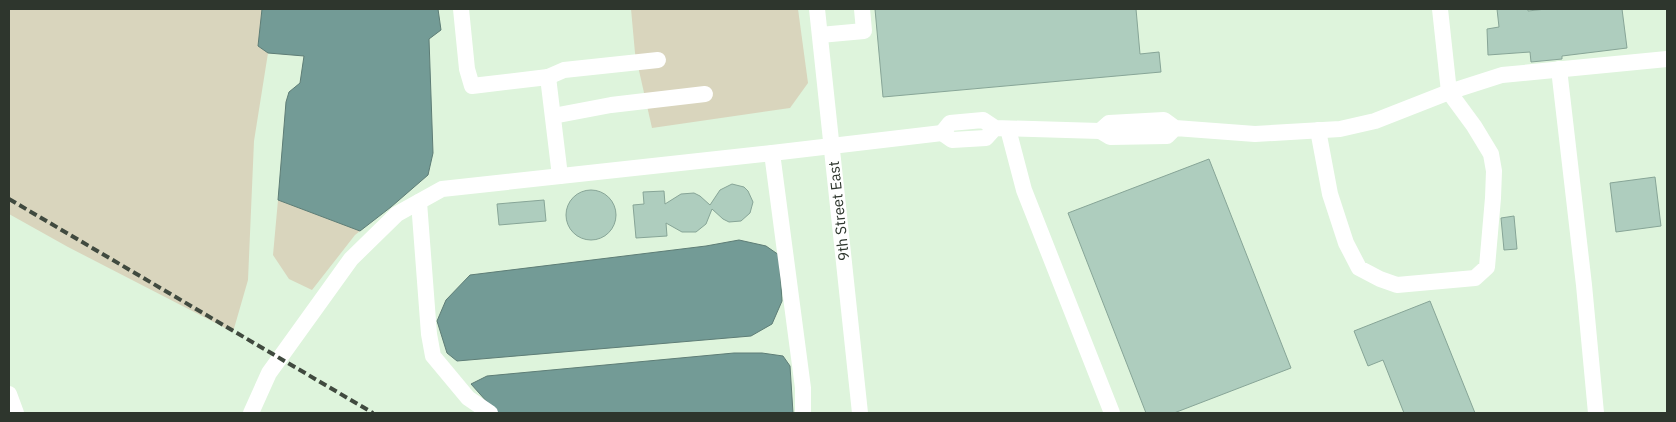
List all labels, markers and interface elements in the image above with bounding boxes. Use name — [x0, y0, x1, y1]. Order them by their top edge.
street label: 9th Street East — [824, 160, 853, 262]

